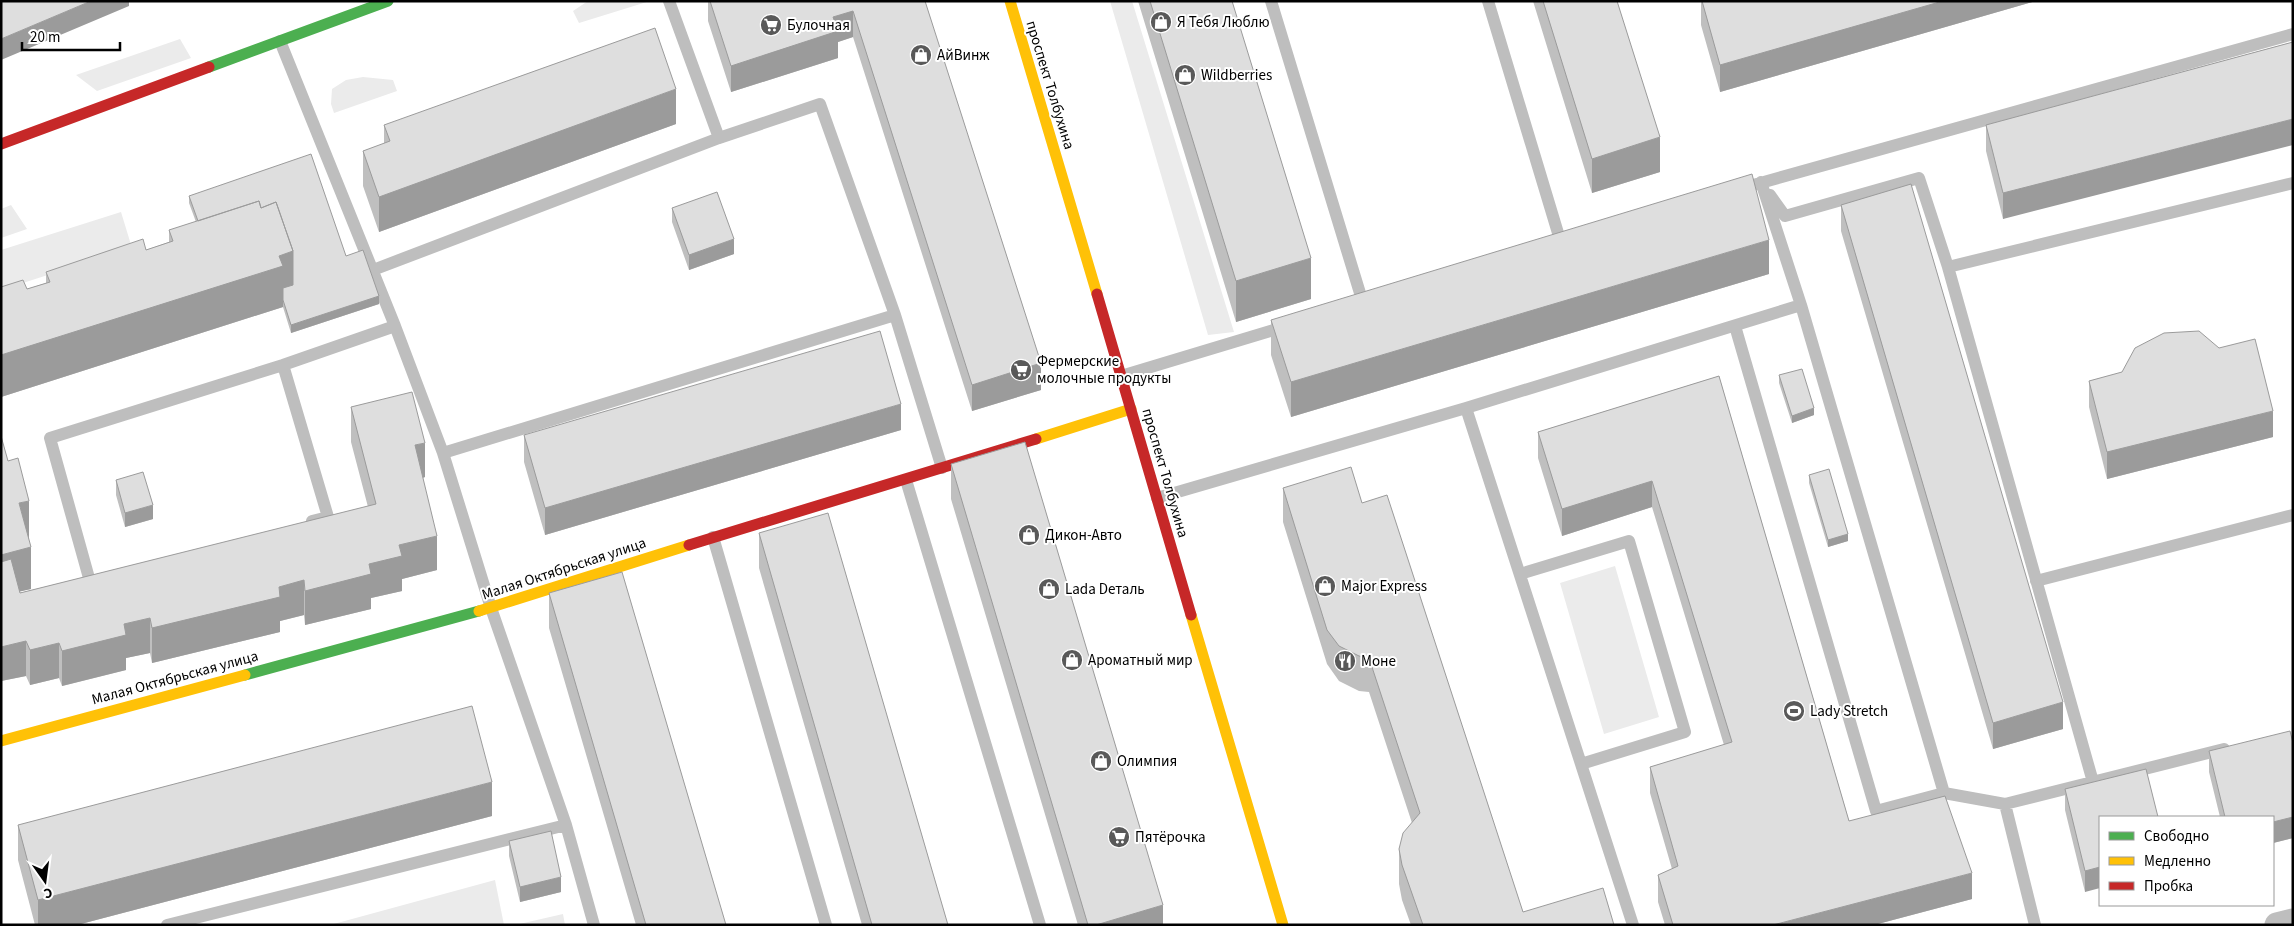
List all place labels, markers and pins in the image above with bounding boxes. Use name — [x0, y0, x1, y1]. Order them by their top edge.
shop icon: Я Тебя Люблю — [1149, 10, 1173, 34]
place label: Я Тебя Люблю — [1177, 12, 1270, 33]
supermarket icon: Булочная — [759, 13, 783, 37]
place label: Булочная — [787, 15, 850, 36]
shop icon: АйВинж — [909, 43, 933, 67]
place label: АйВинж — [937, 45, 990, 66]
shop icon: Wildberries — [1173, 63, 1197, 87]
place label: Wildberries — [1201, 65, 1272, 86]
place label: Фермерские молочные продукты — [1037, 351, 1171, 389]
supermarket icon: Фермерские молочные продукты — [1009, 358, 1033, 382]
shop icon: Дикон-Авто — [1017, 523, 1041, 547]
place label: Дикон-Авто — [1045, 525, 1122, 546]
shop icon: Major Express — [1313, 574, 1337, 598]
place label: Major Express — [1341, 576, 1427, 597]
shop icon: Lada Dеталь — [1037, 577, 1061, 601]
place label: Lada Dеталь — [1065, 579, 1145, 600]
shop icon: Ароматный мир — [1060, 648, 1084, 672]
restaurant icon: Моне — [1333, 649, 1357, 673]
place label: Ароматный мир — [1088, 650, 1193, 671]
place label: Моне — [1361, 651, 1396, 672]
sports icon: Lady Stretch — [1782, 699, 1806, 723]
place label: Lady Stretch — [1810, 701, 1888, 722]
shop icon: Олимпия — [1089, 749, 1113, 773]
place label: Олимпия — [1117, 751, 1177, 772]
supermarket icon: Пятёрочка — [1107, 825, 1131, 849]
place label: Пятёрочка — [1135, 827, 1206, 848]

